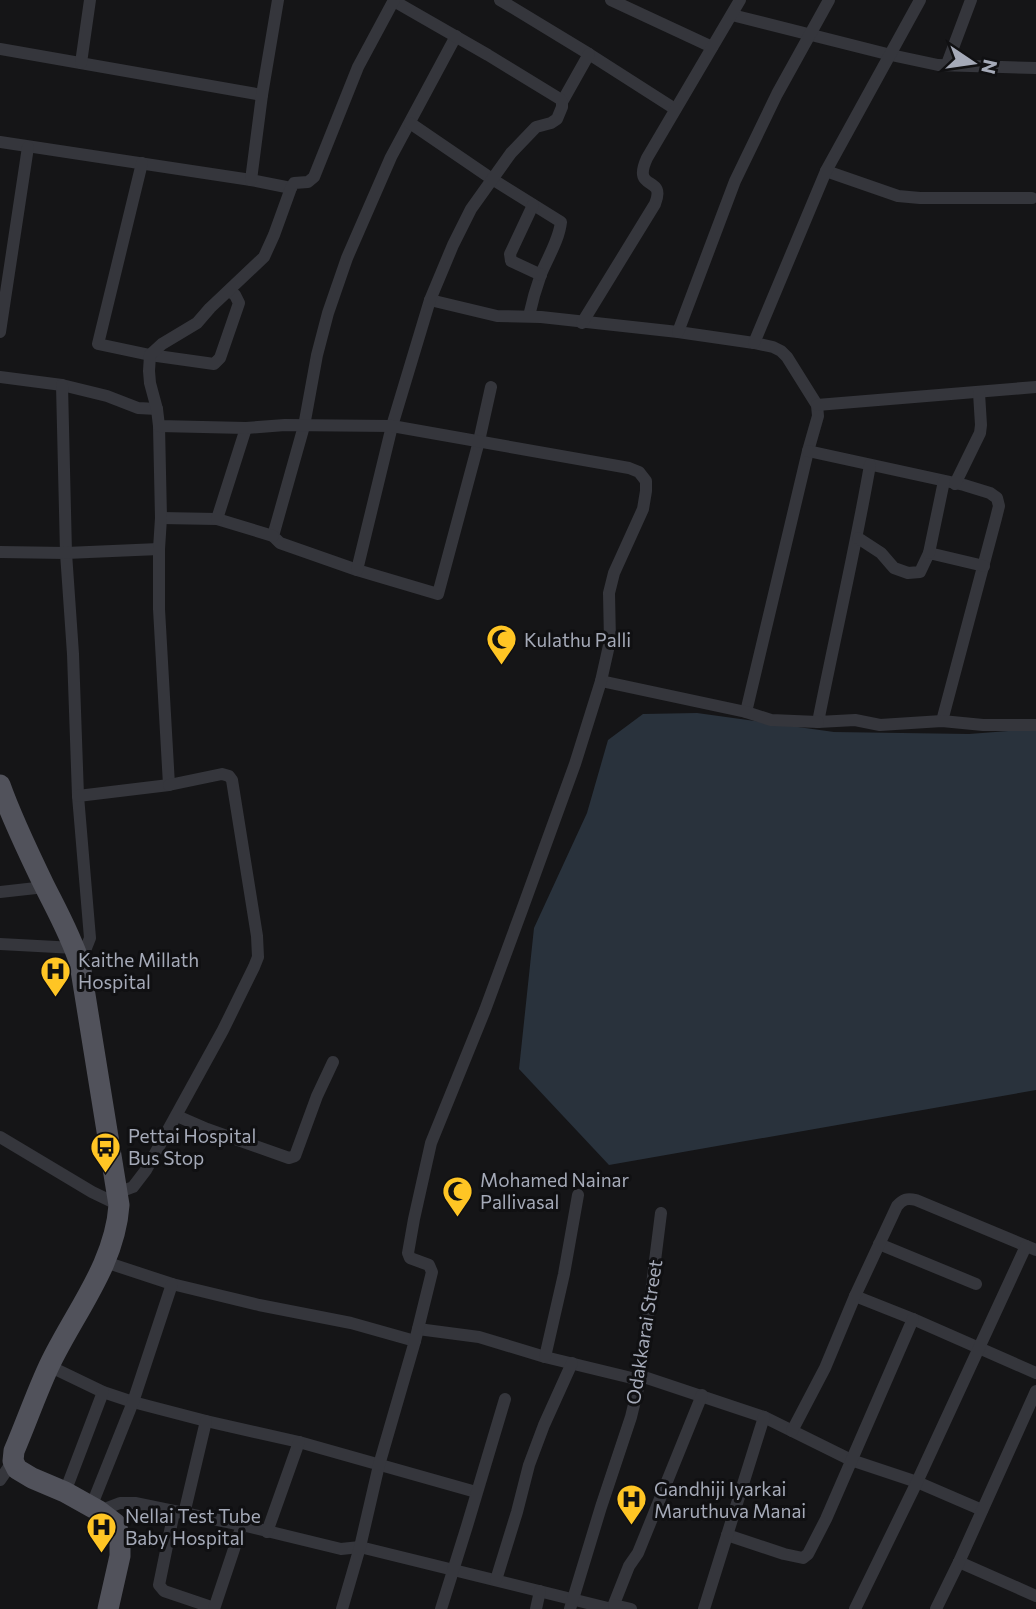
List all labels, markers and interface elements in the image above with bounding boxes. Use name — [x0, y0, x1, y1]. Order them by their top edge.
north arrow — [938, 28, 1008, 98]
text: N — [977, 57, 1003, 76]
mosque icon: Kulathu Palli — [484, 623, 518, 667]
place label: Kulathu Palli — [524, 628, 631, 651]
place label: Kaithe Millath Hospital — [78, 948, 199, 993]
hospital icon: Kaithe Millath Hospital — [38, 954, 72, 998]
place label: Pettai Hospital Bus Stop — [128, 1124, 256, 1169]
bus stop icon: Pettai Hospital Bus Stop — [88, 1130, 122, 1174]
place label: Mohamed Nainar Pallivasal — [480, 1168, 629, 1213]
mosque icon: Mohamed Nainar Pallivasal — [440, 1174, 474, 1218]
street label: Odakkarai Street — [621, 1258, 666, 1406]
place label: Gandhiji Iyarkai Maruthuva Manai — [654, 1477, 806, 1522]
hospital icon: Gandhiji Iyarkai Maruthuva Manai — [614, 1483, 648, 1527]
place label: Nellai Test Tube Baby Hospital — [125, 1504, 261, 1549]
hospital icon: Nellai Test Tube Baby Hospital — [85, 1510, 119, 1554]

